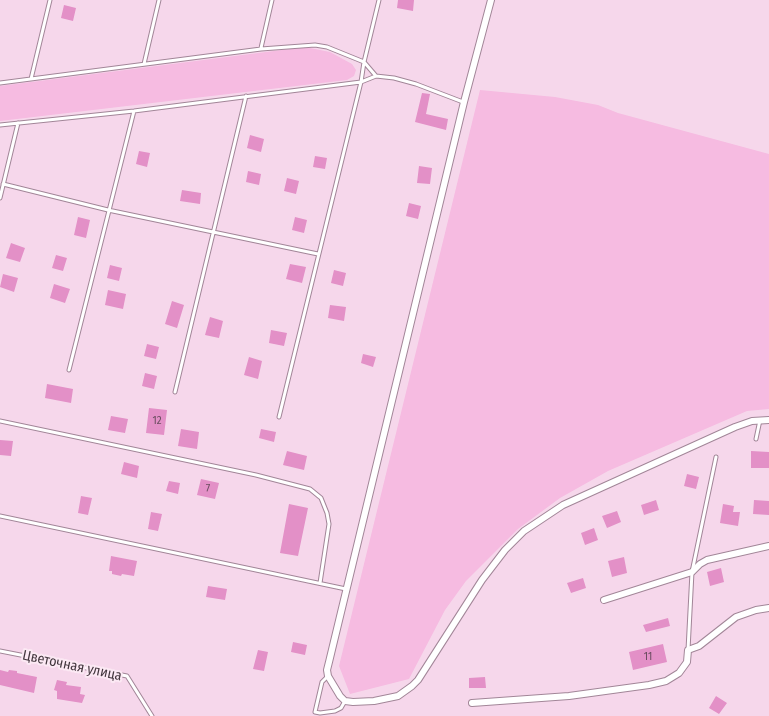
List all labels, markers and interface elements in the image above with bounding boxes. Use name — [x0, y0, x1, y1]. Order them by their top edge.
house number: 12 — [152, 414, 162, 428]
house number: 7 — [206, 482, 210, 496]
street label: Цветочная улица — [21, 647, 123, 685]
house number: 11 — [644, 650, 652, 664]

